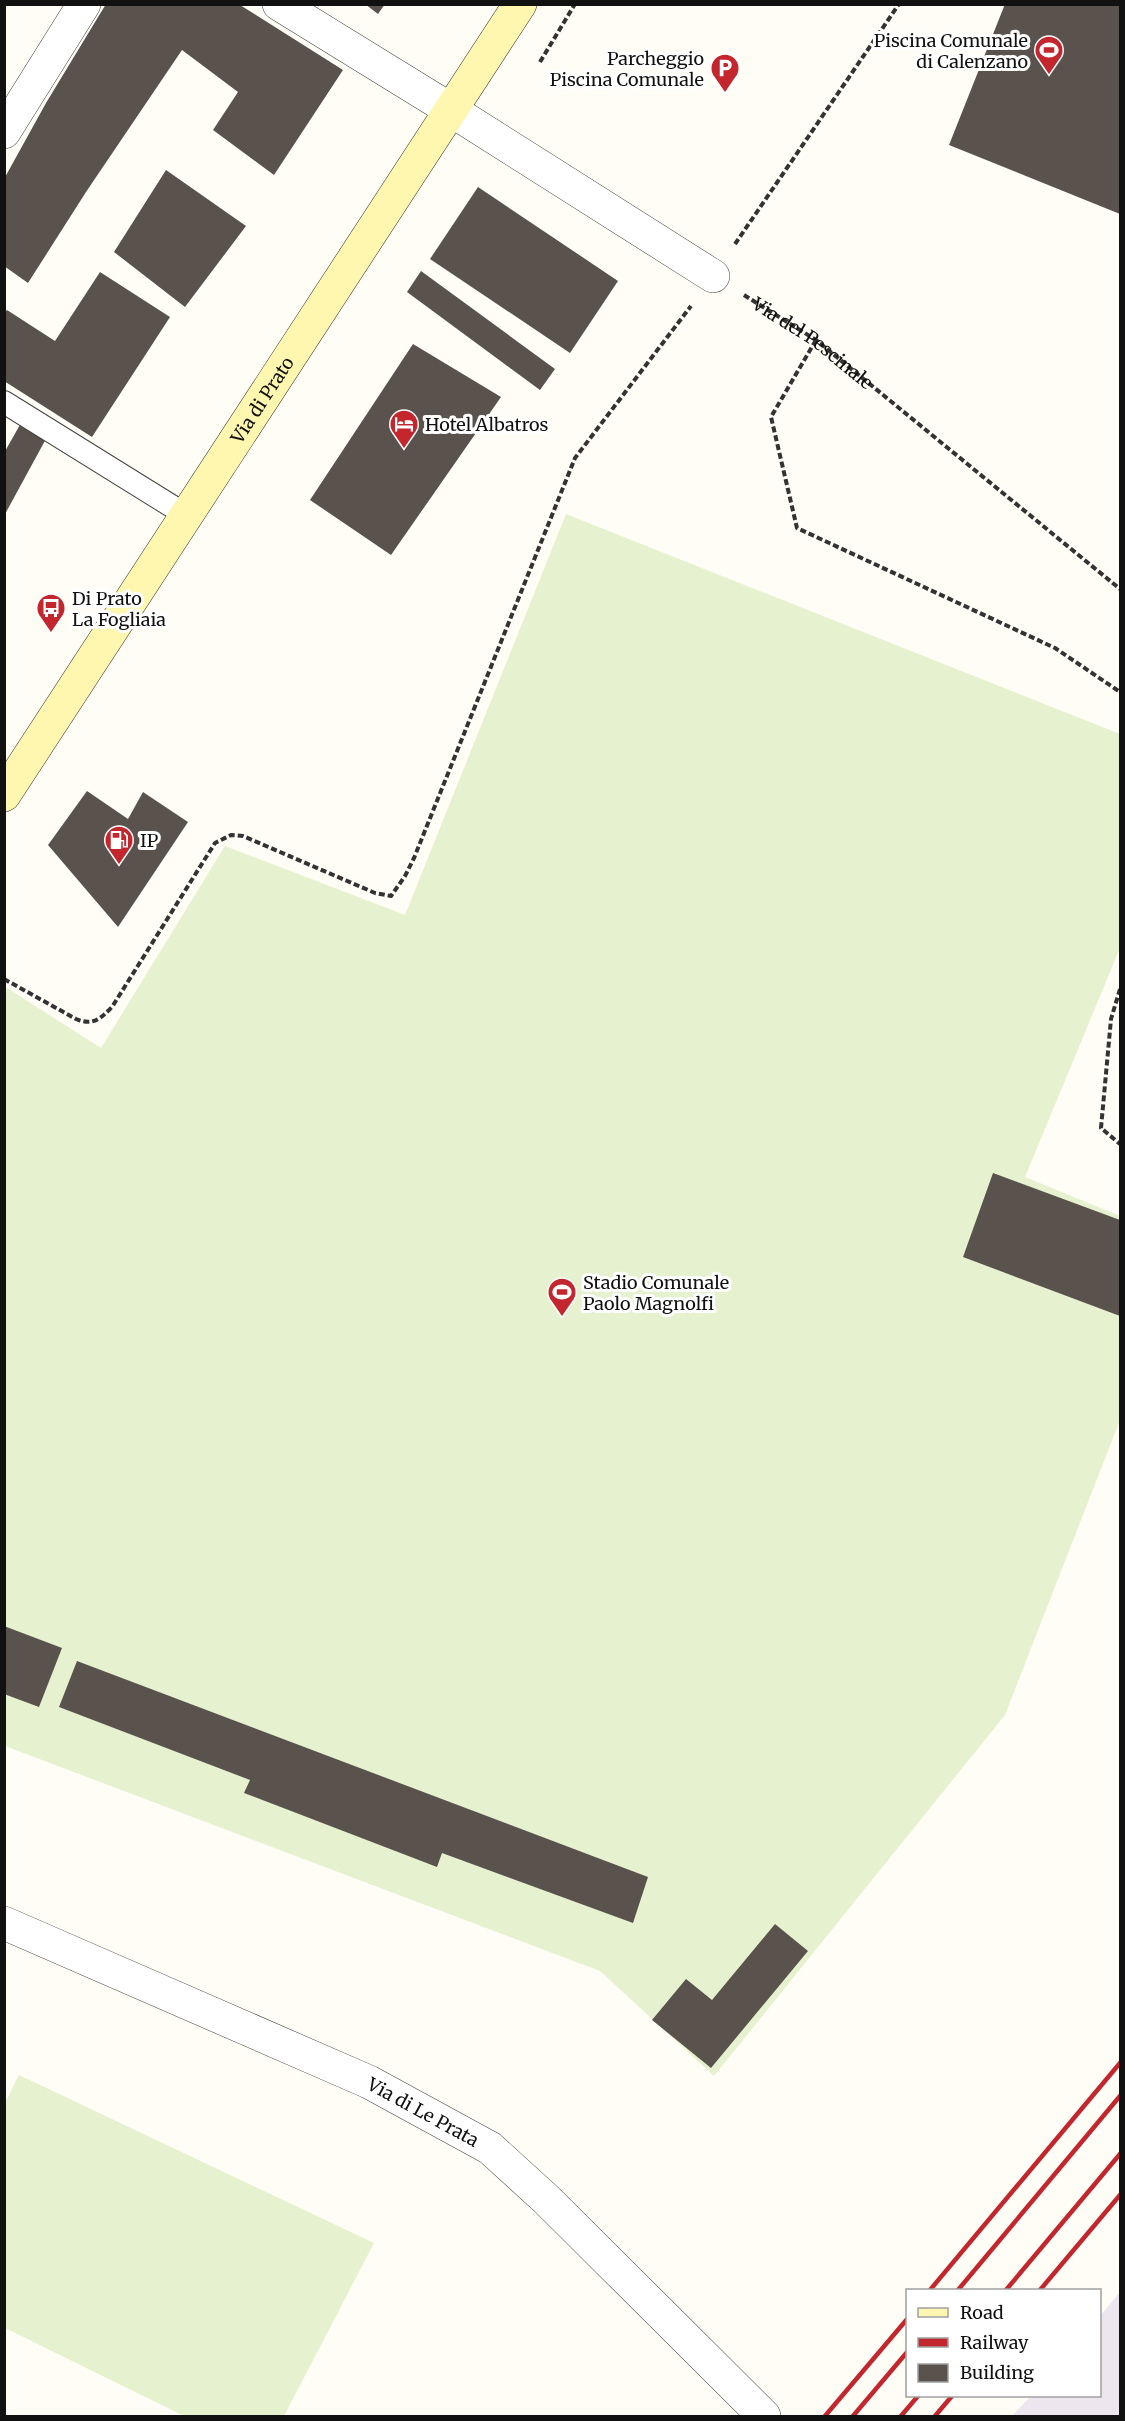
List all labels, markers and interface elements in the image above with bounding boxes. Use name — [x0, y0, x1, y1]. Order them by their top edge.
place label: Piscina Comunale di Calenzano — [874, 29, 1028, 73]
sports icon: Piscina Comunale di Calenzano — [1033, 34, 1065, 76]
place label: Parcheggio Piscina Comunale — [550, 47, 704, 91]
parking icon: Parcheggio Piscina Comunale — [709, 52, 741, 94]
street label: Via del Pescinale — [748, 291, 878, 394]
street label: Via di Prato — [225, 352, 299, 448]
hotel icon: Hotel Albatros — [388, 408, 420, 450]
place label: Hotel Albatros — [425, 413, 549, 436]
place label: Di Prato La Fogliaia — [72, 587, 166, 631]
bus stop icon: Di Prato La Fogliaia — [35, 592, 67, 634]
fuel station icon: IP — [103, 824, 135, 866]
place label: IP — [140, 829, 159, 852]
place label: Stadio Comunale Paolo Magnolfi — [583, 1271, 729, 1315]
sports icon: Stadio Comunale Paolo Magnolfi — [546, 1276, 578, 1318]
street label: Via di Le Prata — [363, 2071, 483, 2151]
legend — [906, 2289, 1101, 2397]
text: Road — [960, 2301, 1004, 2324]
text: Railway — [960, 2331, 1029, 2354]
text: Building — [960, 2361, 1034, 2384]

